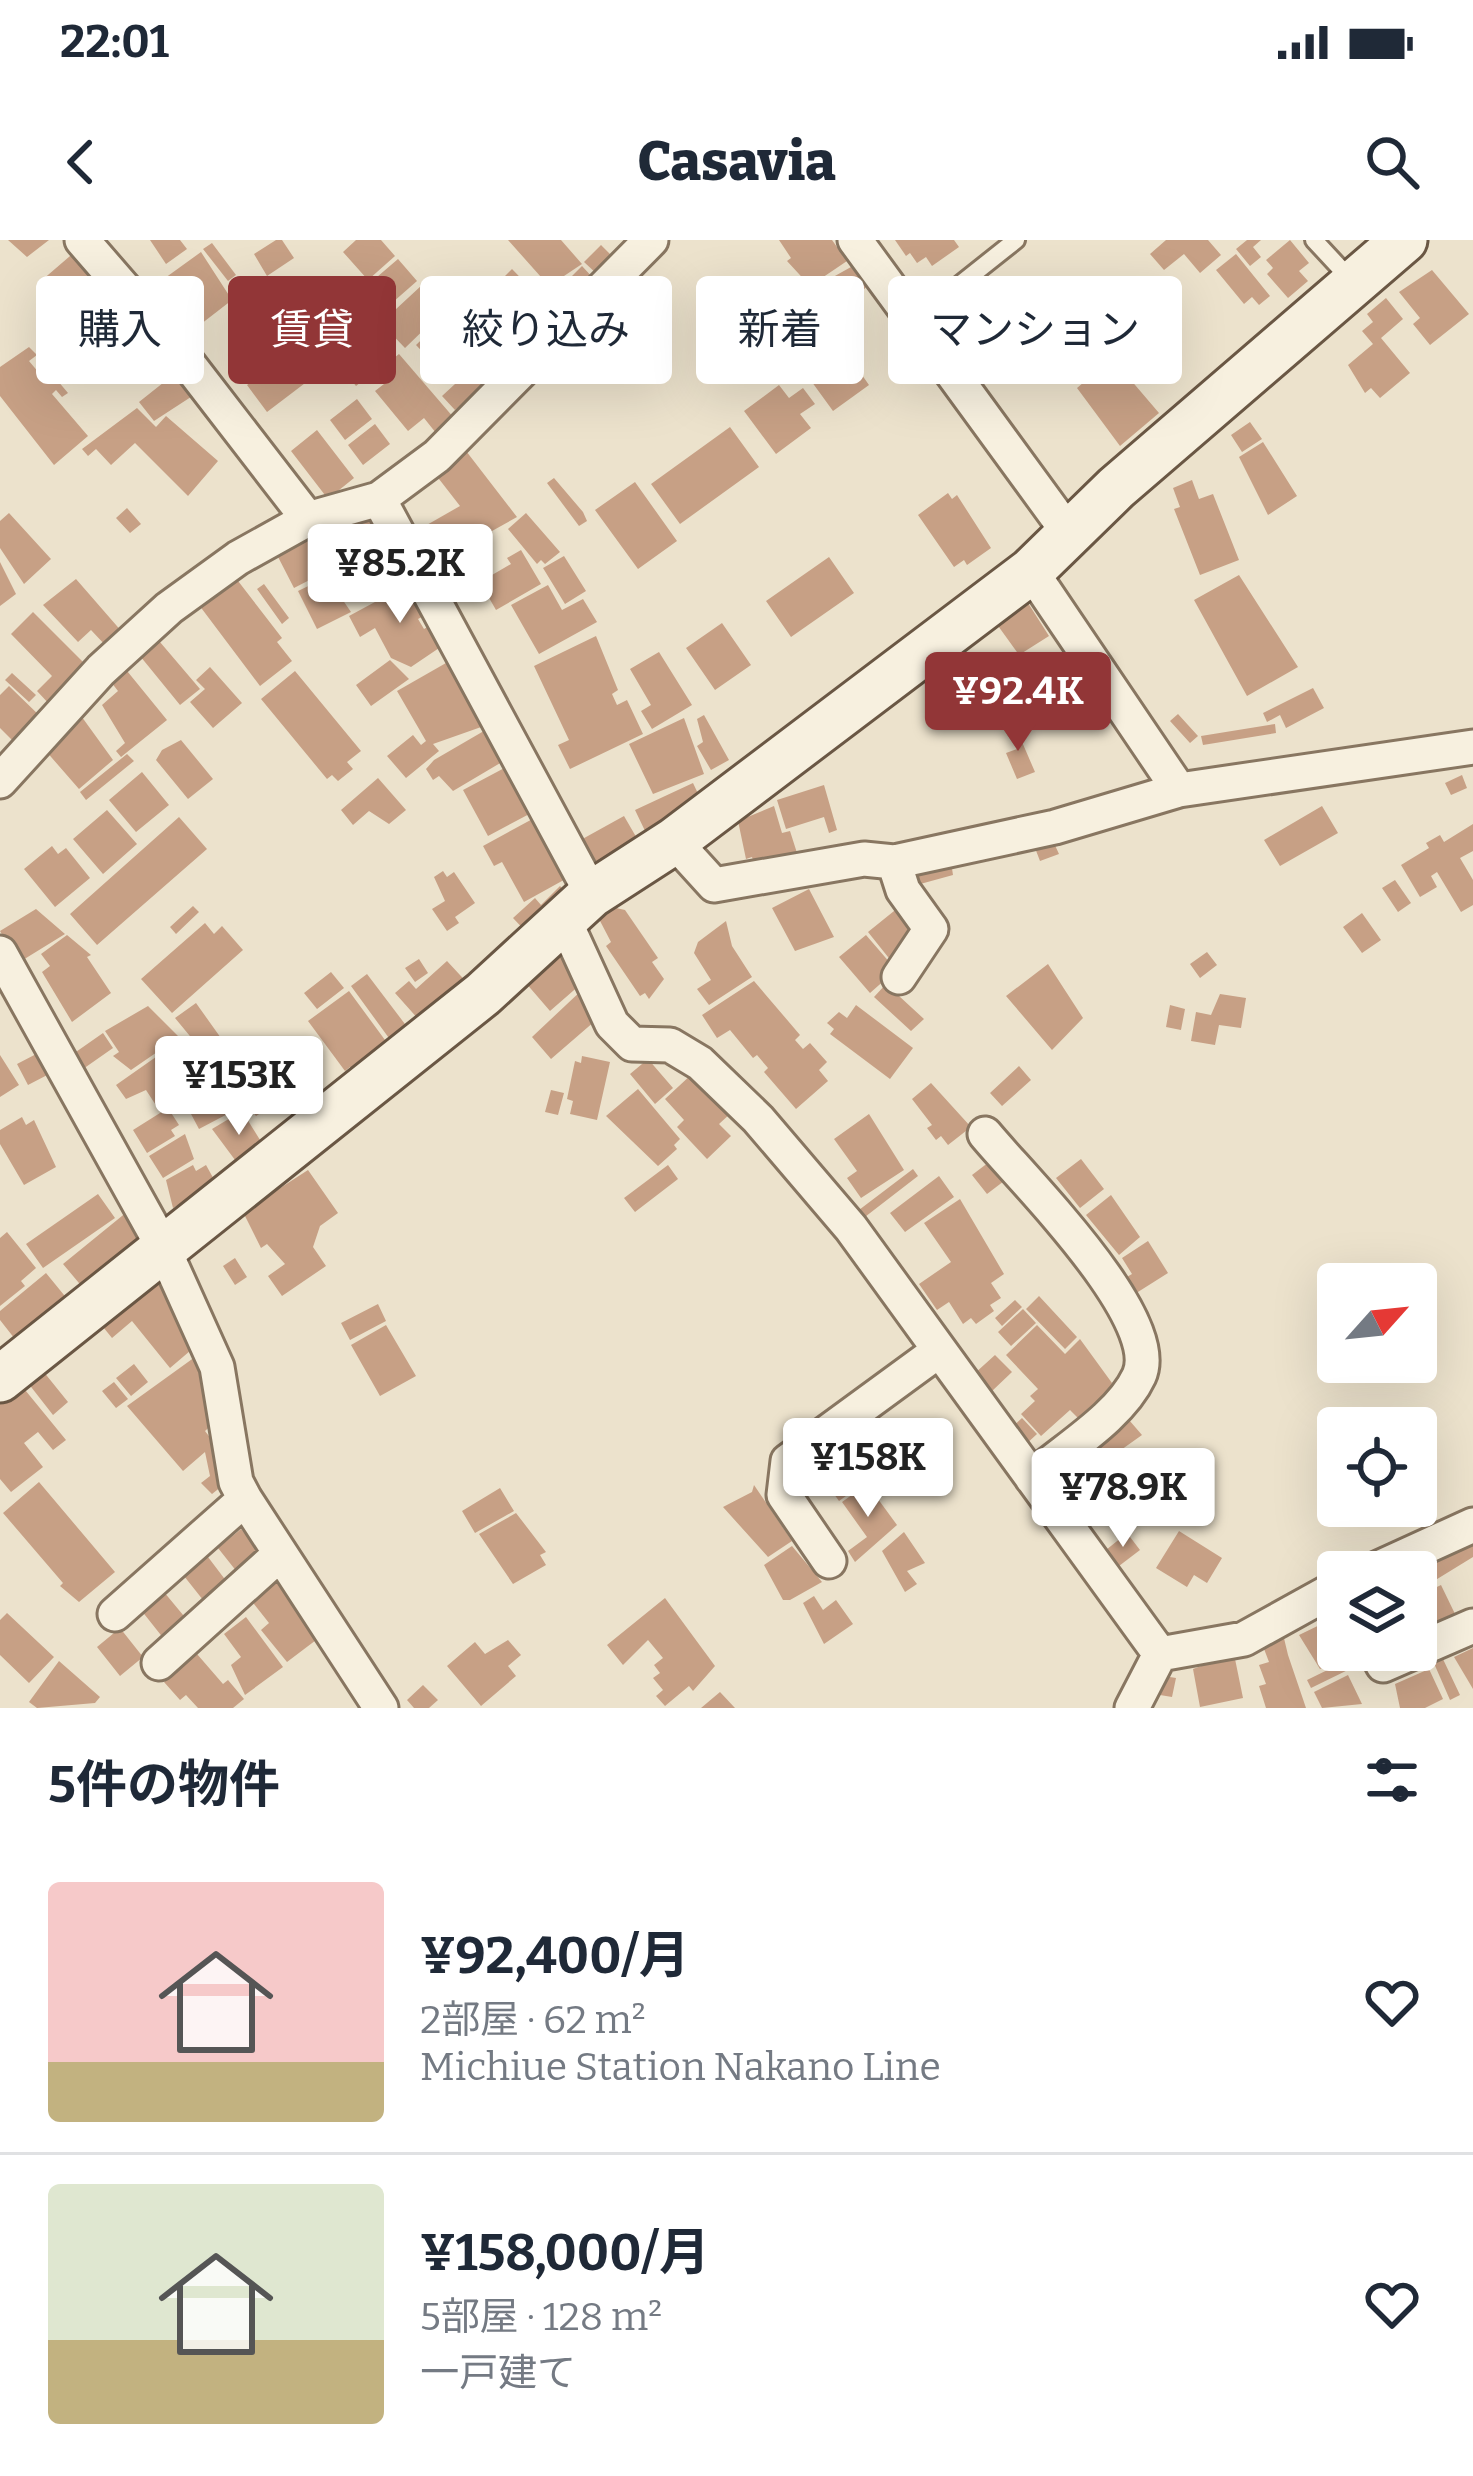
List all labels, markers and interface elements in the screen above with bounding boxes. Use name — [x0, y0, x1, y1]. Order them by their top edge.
text: 22:01 — [60, 15, 169, 69]
icon: back — [48, 129, 114, 195]
icon: search — [1359, 129, 1425, 195]
text: Casavia — [637, 130, 836, 194]
chip: 購入 — [36, 276, 204, 384]
chip: 賃貸 — [228, 276, 396, 384]
chip: 絞り込み — [420, 276, 672, 384]
chip: 新着 — [696, 276, 864, 384]
chip: マンション — [888, 276, 1182, 384]
pin: ¥85.2K — [302, 524, 498, 626]
text: ¥85.2K — [335, 540, 465, 586]
pin: ¥92.4K — [920, 652, 1116, 754]
text: ¥92.4K — [952, 668, 1084, 714]
pin: ¥153K — [155, 1036, 323, 1138]
text: ¥153K — [182, 1052, 296, 1098]
north arrow — [1317, 1263, 1437, 1383]
map controls — [1317, 1263, 1437, 1671]
button: locate — [1317, 1407, 1437, 1527]
pin: ¥158K — [784, 1418, 952, 1520]
text: ¥158K — [810, 1434, 926, 1480]
pin: ¥78.9K — [1025, 1448, 1221, 1550]
text: ¥78.9K — [1059, 1464, 1187, 1510]
button: layers — [1317, 1551, 1437, 1671]
icon: filters — [1359, 1747, 1425, 1813]
text: 5件の物件 — [48, 1754, 280, 1816]
text: ¥92,400/月 — [420, 1925, 690, 1987]
icon: home — [144, 1930, 288, 2074]
icon: heart — [1359, 1969, 1425, 2035]
text: 2部屋 · 62 m² — [420, 1997, 646, 2043]
text: Michiue Station Nakano Line — [420, 2044, 941, 2090]
text: ¥158,000/月 — [420, 2222, 710, 2284]
icon: home — [144, 2232, 288, 2376]
icon: heart — [1359, 2271, 1425, 2337]
text: 5部屋 · 128 m² — [420, 2294, 662, 2340]
text: 一戸建て — [420, 2350, 576, 2396]

